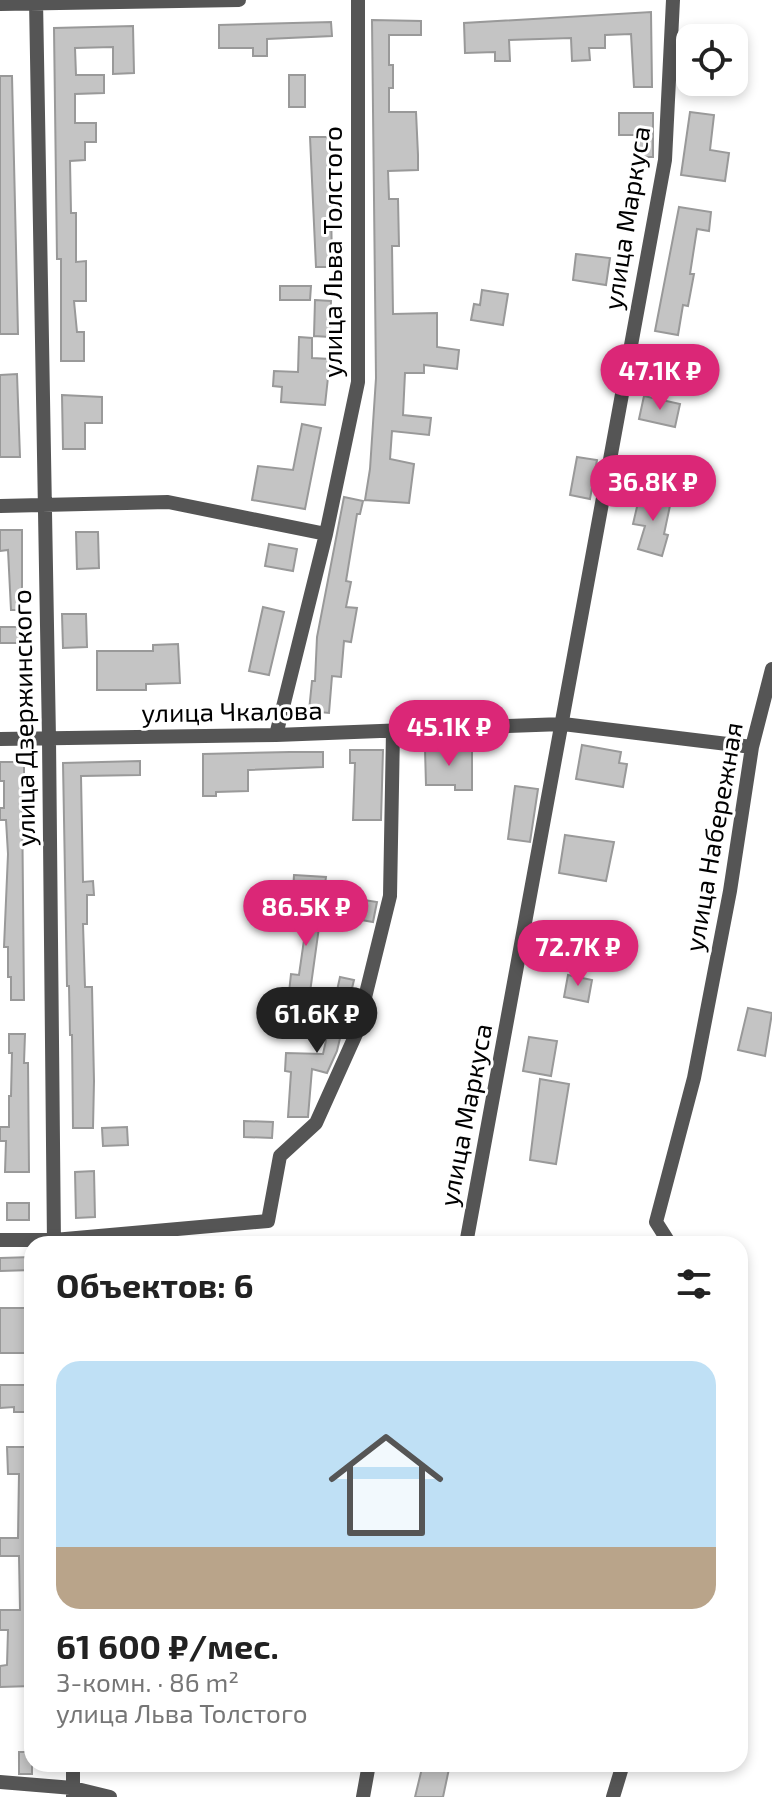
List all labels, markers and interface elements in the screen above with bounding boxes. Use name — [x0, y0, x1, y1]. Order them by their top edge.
map controls — [676, 24, 748, 96]
button: locate — [676, 24, 748, 96]
street label: улица Маркуса — [596, 124, 656, 312]
street label: улица Льва Толстого — [316, 126, 348, 378]
pin: 47.1K ₽ — [586, 344, 734, 412]
text: 47.1K ₽ — [619, 354, 701, 385]
pin: 36.8K ₽ — [579, 455, 727, 523]
text: 36.8K ₽ — [608, 465, 698, 496]
street label: улица Дзержинского — [5, 589, 41, 847]
street label: улица Чкалова — [141, 693, 323, 729]
pin: 45.1K ₽ — [375, 700, 523, 768]
text: 45.1K ₽ — [407, 710, 491, 741]
street label: улица Набережная — [677, 720, 749, 954]
pin: 86.5K ₽ — [232, 880, 380, 948]
text: 86.5K ₽ — [261, 890, 351, 921]
pin: 72.7K ₽ — [504, 920, 652, 988]
text: 72.7K ₽ — [535, 930, 621, 961]
pin: 61.6K ₽ — [243, 987, 391, 1055]
text: 61.6K ₽ — [274, 997, 360, 1028]
street label: улица Маркуса — [432, 1021, 498, 1209]
icon: filters — [672, 1262, 716, 1306]
text: Объектов: 6 — [56, 1264, 254, 1305]
icon: home — [314, 1413, 458, 1557]
text: 61 600 ₽/мес. — [56, 1625, 279, 1666]
text: 3-комн. · 86 m² — [56, 1666, 239, 1697]
text: улица Льва Толстого — [56, 1697, 308, 1728]

